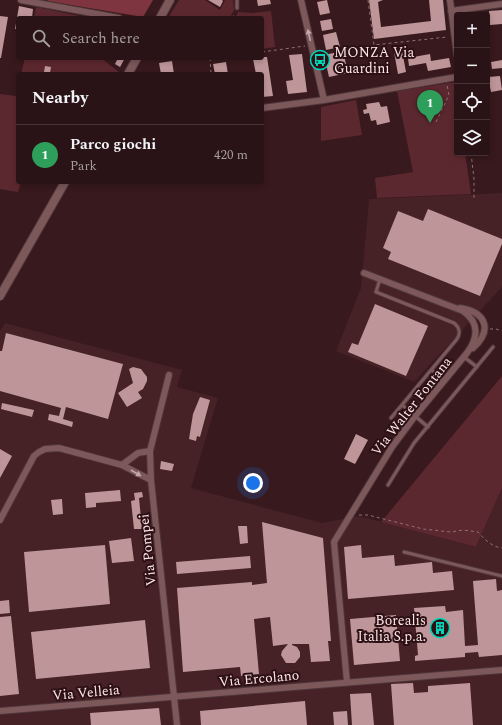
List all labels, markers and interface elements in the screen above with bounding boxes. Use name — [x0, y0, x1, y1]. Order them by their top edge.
map controls — [454, 12, 490, 156]
button: + — [454, 12, 490, 48]
search box — [16, 16, 264, 60]
icon: search — [30, 27, 52, 49]
text: Search here — [62, 27, 140, 50]
one-way arrow — [306, 29, 312, 41]
place label: MONZA Via Guardini — [334, 42, 414, 79]
button: − — [454, 48, 490, 84]
bus stop icon: MONZA Via Guardini — [309, 49, 331, 71]
button: locate — [454, 84, 490, 120]
text: Nearby — [32, 85, 88, 111]
pin: 1 — [417, 90, 443, 123]
button: layers — [454, 120, 490, 156]
text: Parco giochi — [70, 133, 156, 156]
text: 1 — [41, 145, 49, 165]
text: 420 m — [214, 145, 248, 165]
text: Park — [70, 156, 97, 176]
street label: Via Walter Fontana — [366, 352, 457, 460]
one-way arrow — [131, 469, 142, 476]
your location — [243, 473, 263, 493]
street label: Via Pompei — [133, 513, 162, 587]
place label: Borealis Italia S.p.a. — [358, 610, 426, 647]
building icon: Borealis Italia S.p.a. — [429, 617, 451, 639]
street label: Via Ercolano — [218, 665, 300, 692]
street label: Via Velleia — [51, 679, 121, 706]

